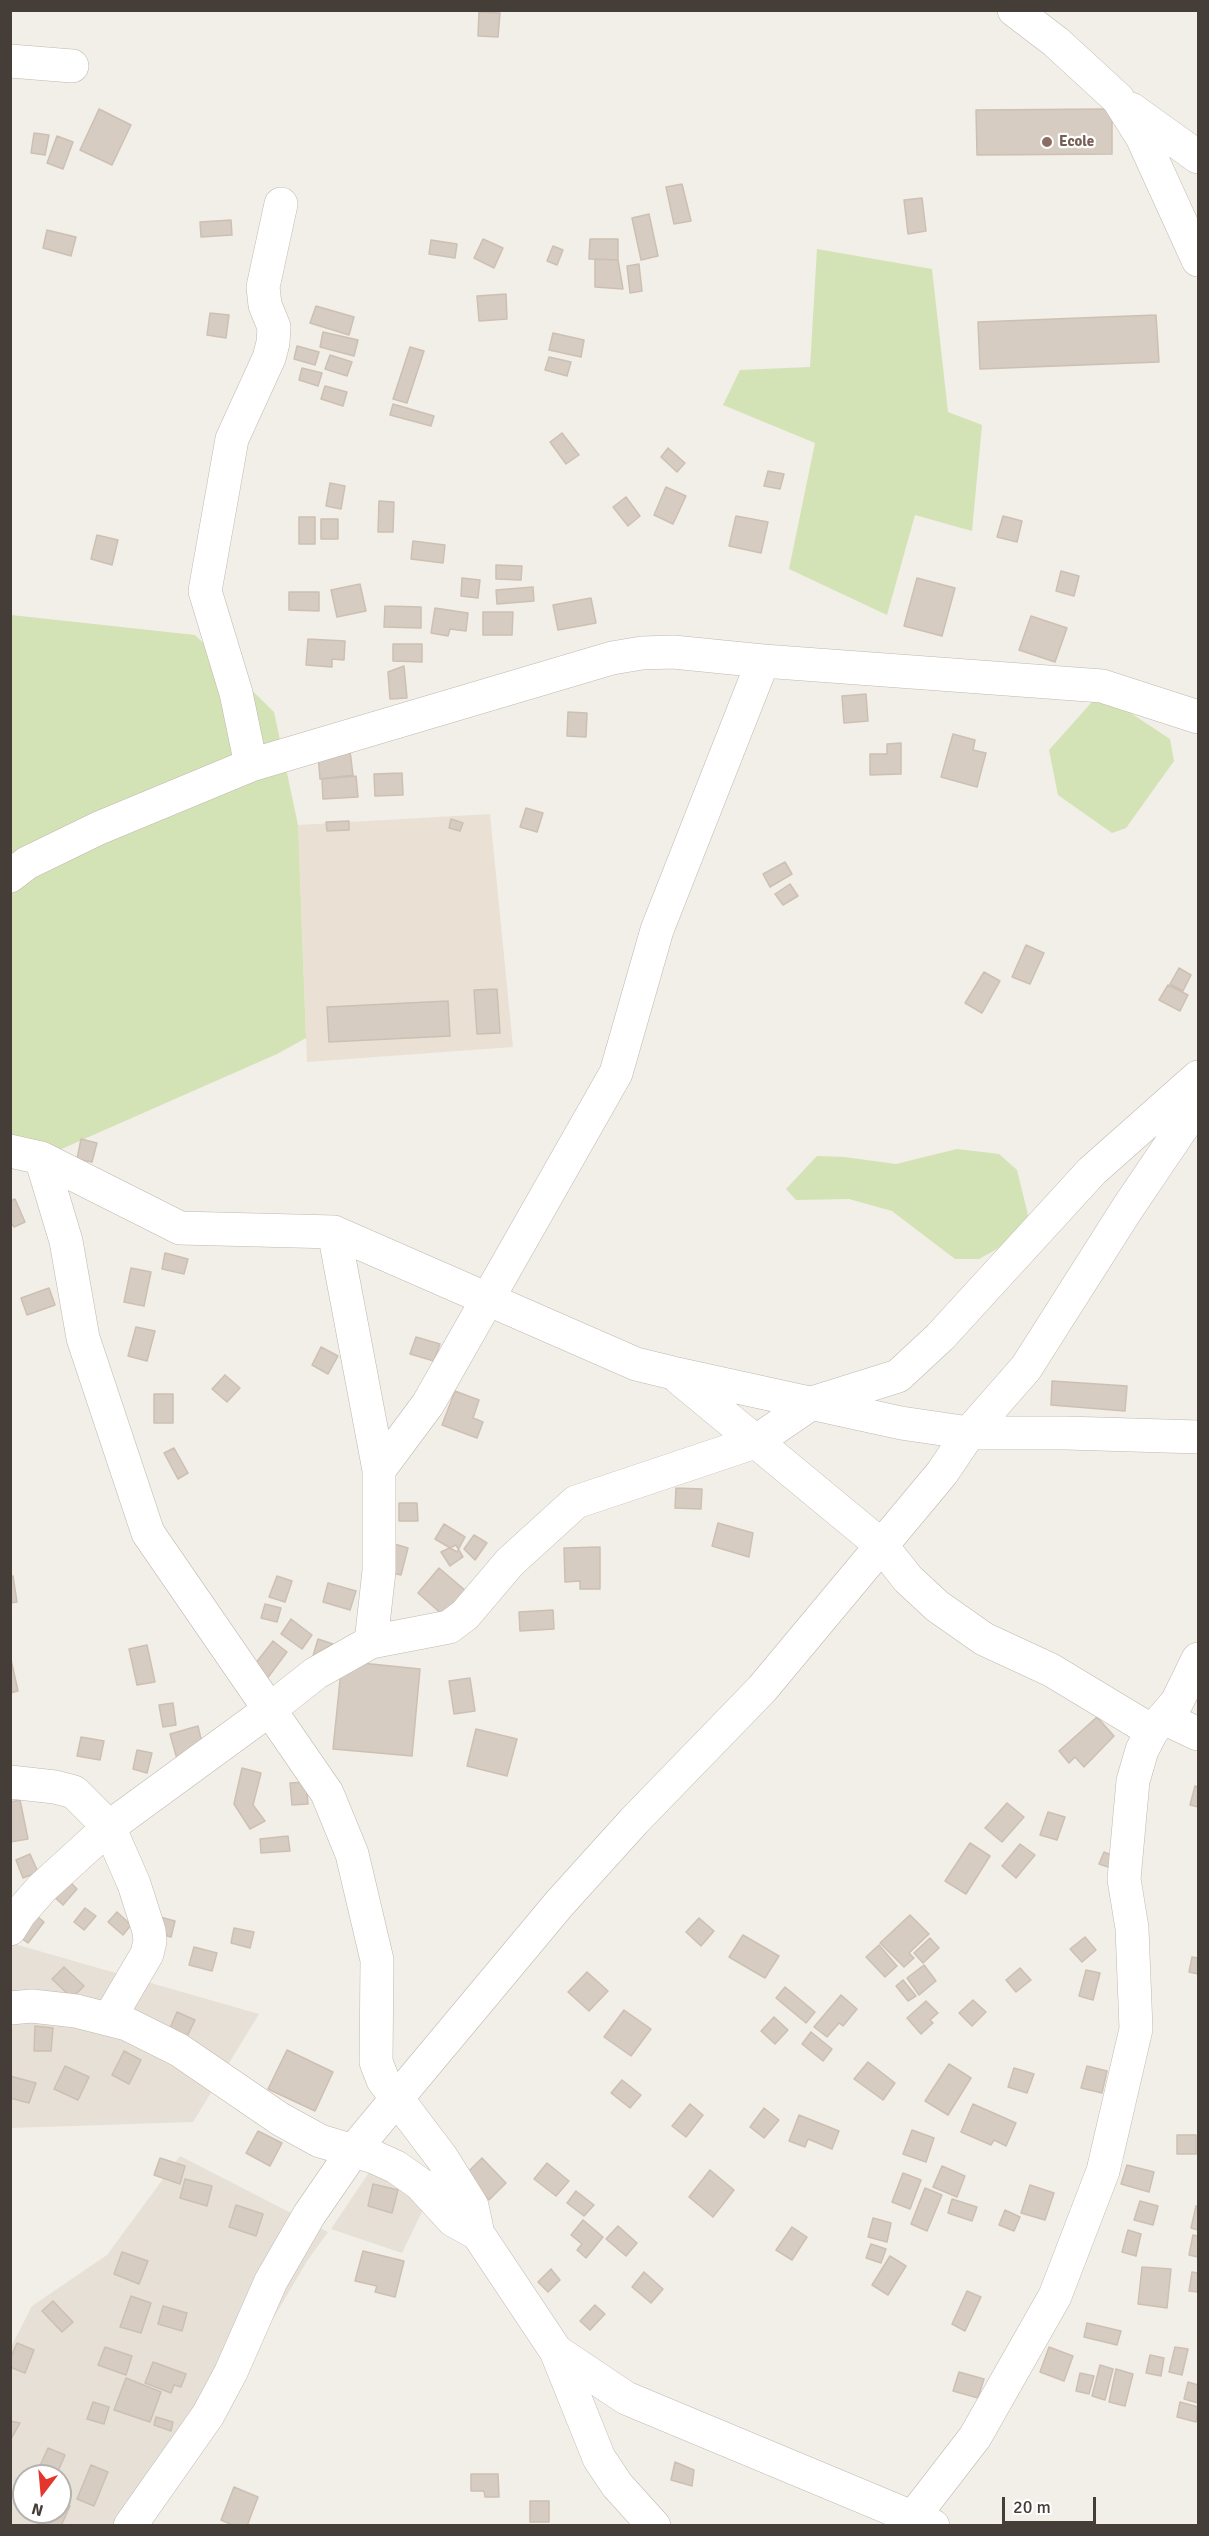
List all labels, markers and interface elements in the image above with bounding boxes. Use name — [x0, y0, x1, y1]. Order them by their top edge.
place label: Ecole — [1059, 133, 1094, 151]
marker: Ecole — [1040, 135, 1054, 149]
north arrow — [12, 2464, 72, 2524]
scale bar — [1005, 2485, 1100, 2523]
text: 20 m — [1013, 2496, 1051, 2518]
text: N — [29, 2498, 46, 2521]

